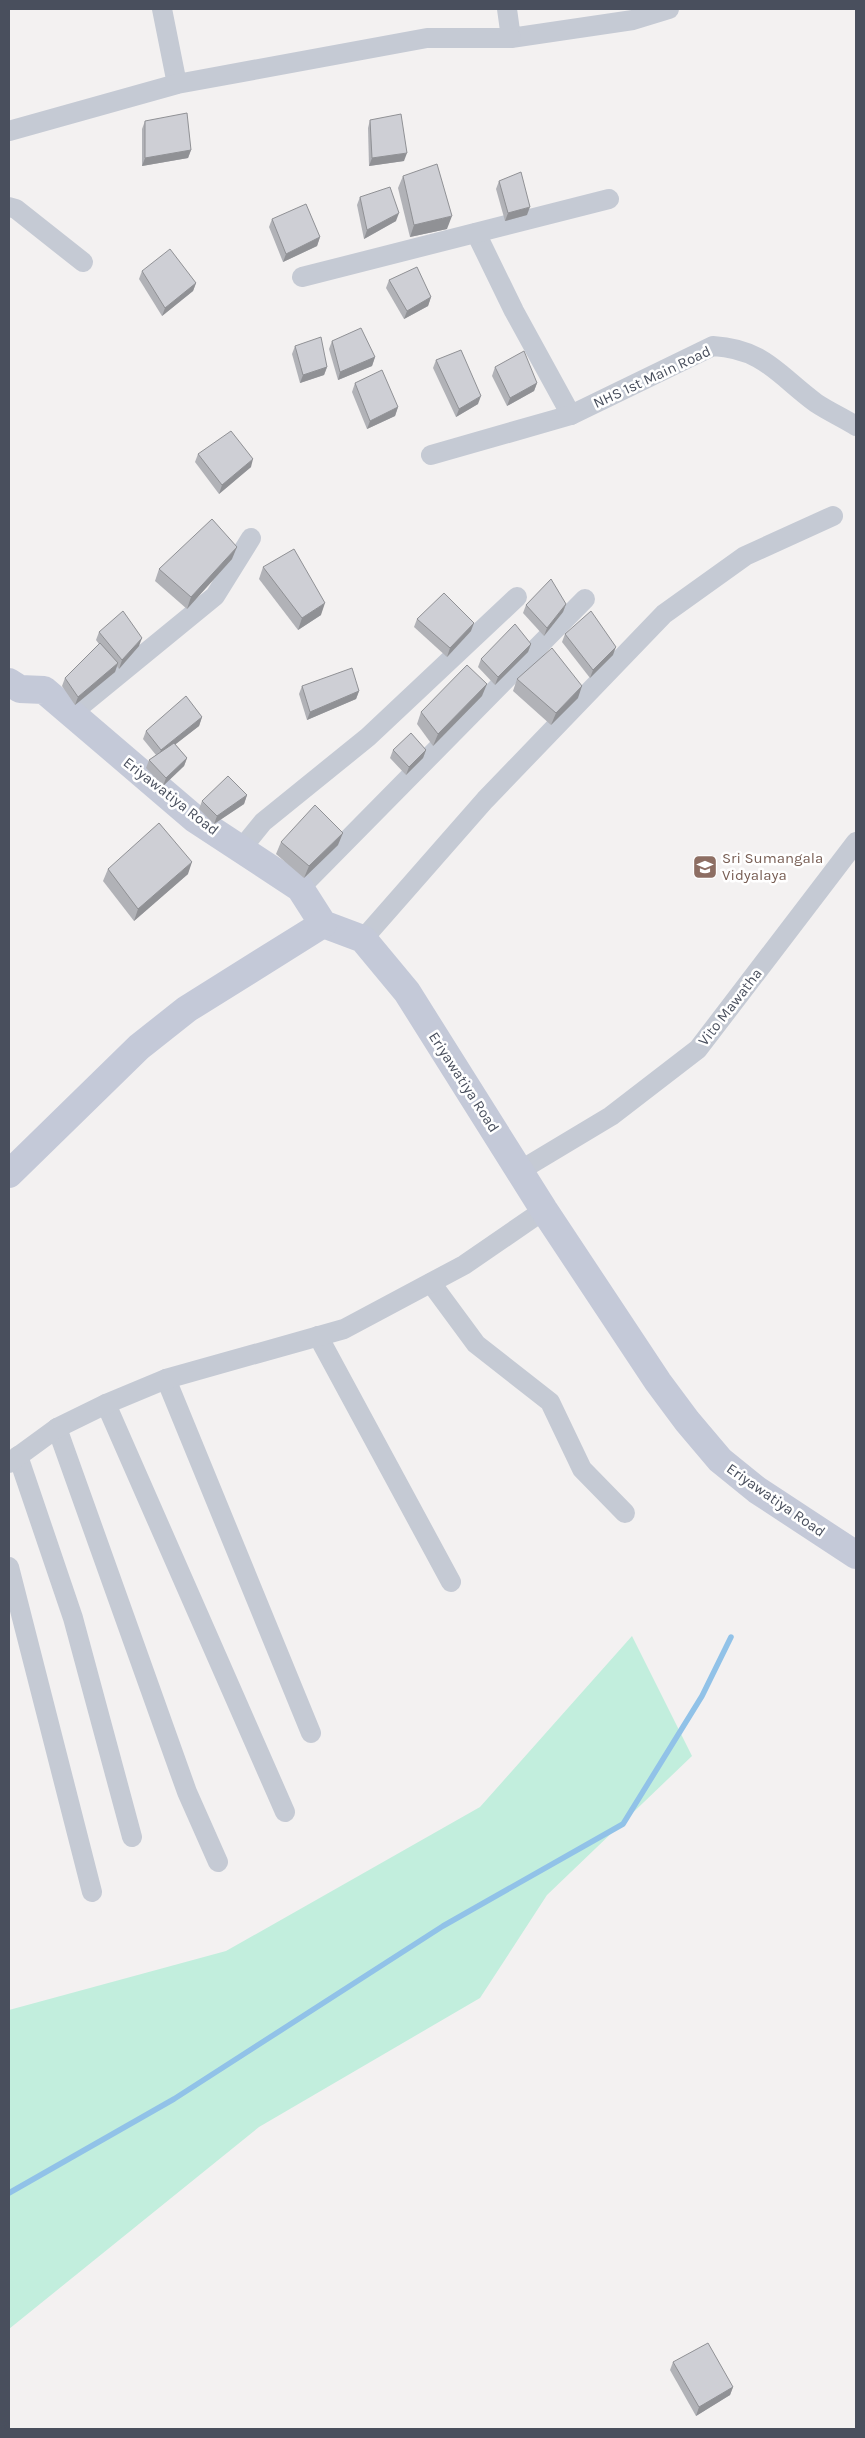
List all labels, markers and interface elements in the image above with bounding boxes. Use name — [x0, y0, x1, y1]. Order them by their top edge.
street label: NHS 1st Main Road — [590, 342, 714, 412]
street label: Eriyawatiya Road — [120, 753, 222, 839]
place label: Sri Sumangala Vidyalaya — [722, 849, 823, 884]
school or university icon: Sri Sumangala Vidyalaya — [692, 854, 718, 880]
street label: Vito Mawatha — [694, 965, 766, 1049]
street label: Eriyawatiya Road — [425, 1028, 503, 1136]
street label: Eriyawatiya Road — [723, 1459, 829, 1541]

